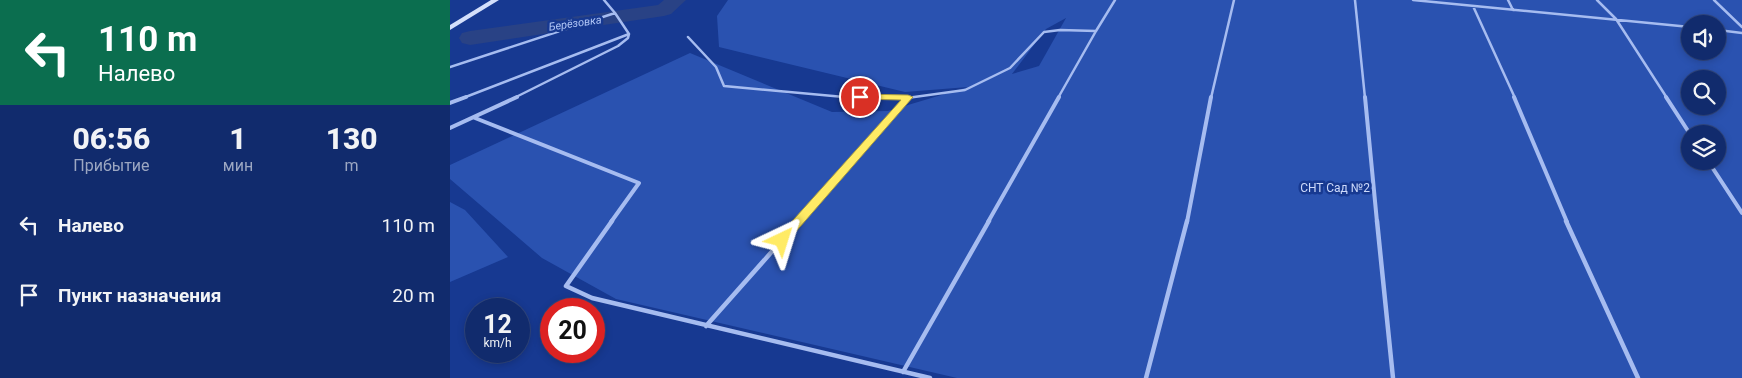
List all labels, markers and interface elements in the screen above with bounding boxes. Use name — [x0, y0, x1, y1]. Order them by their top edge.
water label: Берёзовка — [548, 13, 603, 34]
map controls — [1681, 15, 1726, 170]
button: sound — [1681, 15, 1726, 60]
text: 110 m — [98, 19, 197, 60]
icon: left — [15, 20, 80, 85]
text: Налево — [98, 61, 175, 86]
button: search — [1681, 70, 1726, 115]
pin — [839, 76, 881, 118]
icon: arrive — [846, 83, 874, 111]
text: 06:56 — [72, 121, 150, 156]
text: 1 — [229, 121, 247, 156]
text: 130 — [326, 121, 378, 156]
button: layers — [1681, 125, 1726, 170]
text: Прибытие — [73, 156, 150, 175]
text: мин — [223, 156, 253, 175]
text: m — [345, 156, 359, 175]
park label: СНТ Сад №2 — [1300, 181, 1370, 195]
icon: left — [15, 211, 43, 239]
position arrow — [755, 213, 807, 265]
text: Налево — [58, 214, 124, 237]
text: 110 m — [382, 214, 435, 237]
icon: arrive — [15, 281, 43, 309]
text: Пункт назначения — [58, 284, 221, 307]
text: 20 m — [392, 284, 435, 307]
speed limit sign: 20 — [540, 298, 605, 363]
text: 12 — [483, 310, 512, 339]
text: km/h — [483, 336, 512, 350]

